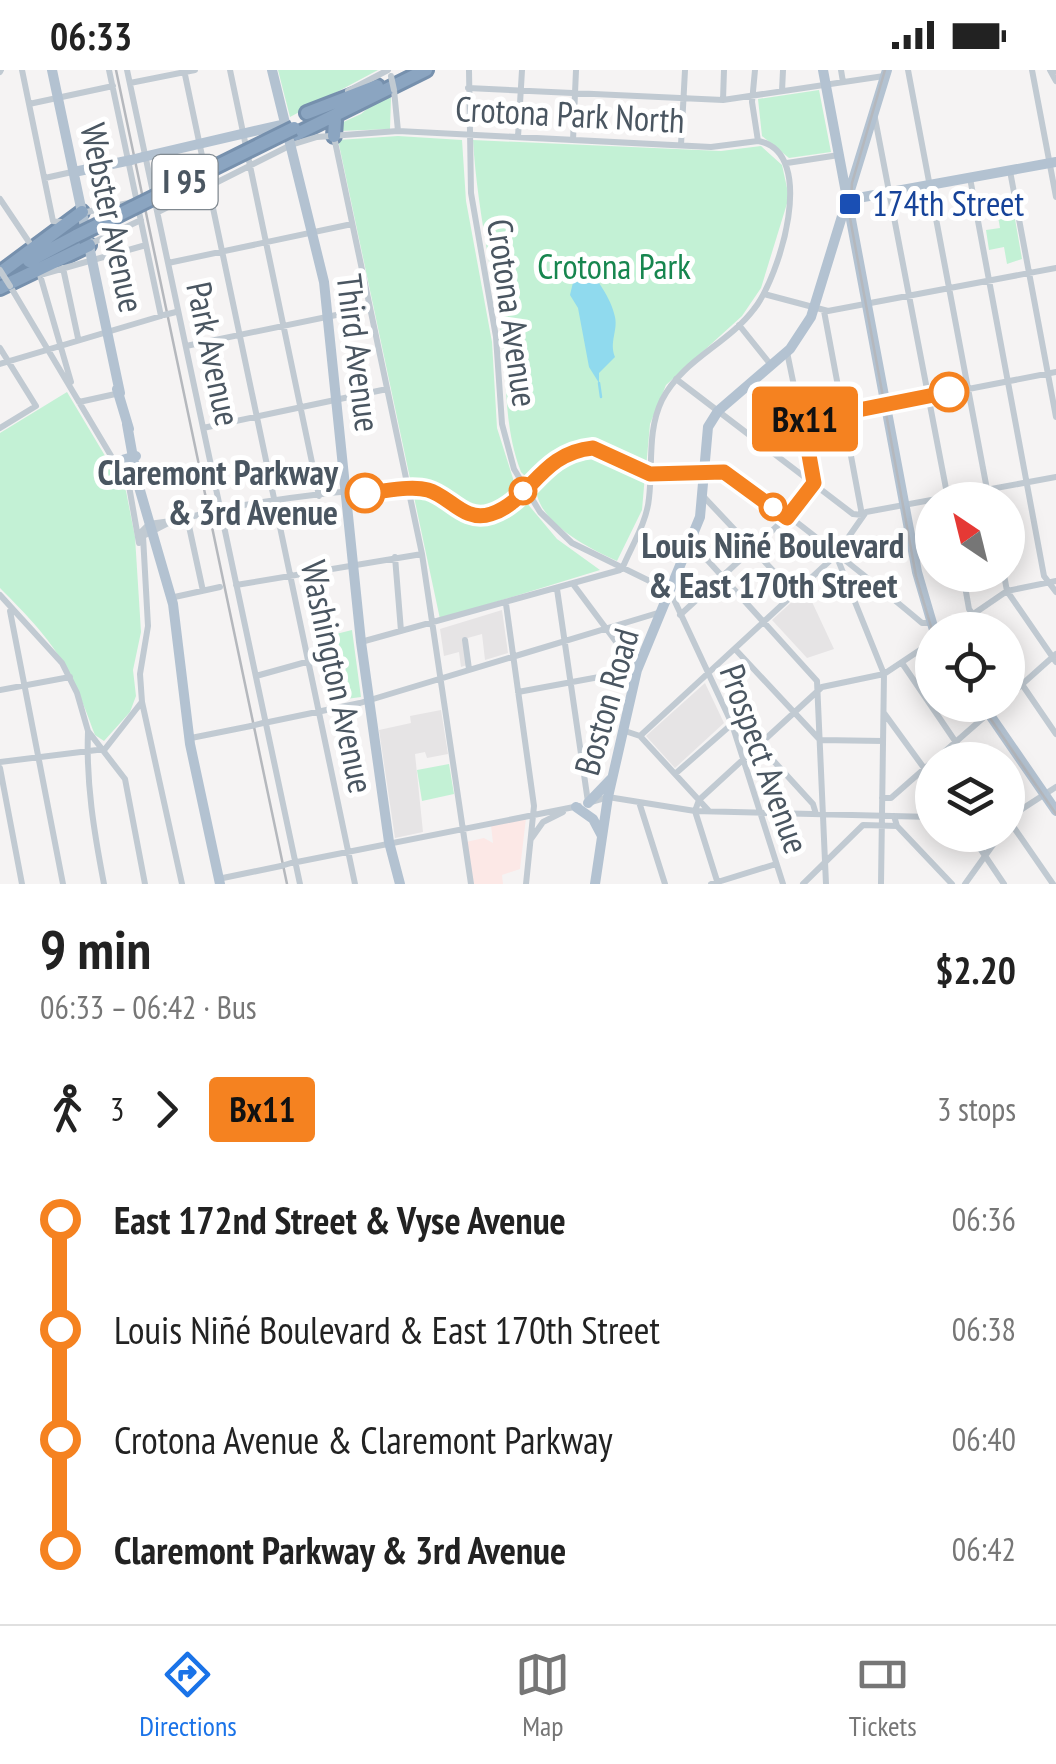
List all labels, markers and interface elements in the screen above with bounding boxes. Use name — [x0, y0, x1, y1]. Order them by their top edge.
text: 06:33 — [50, 11, 132, 60]
street label: Crotona Park North — [454, 85, 686, 143]
street label: Webster Avenue — [71, 119, 155, 317]
road number: I 95 — [152, 155, 218, 209]
place label: 174th Street — [872, 180, 1025, 226]
marker: 174th Street — [837, 191, 863, 217]
street label: Crotona Avenue — [477, 216, 549, 410]
park label: Crotona Park — [537, 243, 691, 289]
street label: Third Avenue — [327, 271, 391, 434]
street label: Park Avenue — [176, 278, 252, 430]
unlabelled marker — [930, 373, 968, 411]
line badge: Bx11 — [735, 386, 875, 452]
text: Bx11 — [772, 396, 838, 442]
place label: Claremont Parkway & 3rd Avenue — [98, 449, 339, 535]
marker: Claremont Parkway & 3rd Avenue — [346, 474, 384, 512]
unlabelled marker — [510, 478, 536, 504]
north arrow — [915, 482, 1025, 592]
map controls — [915, 482, 1025, 852]
marker: Louis Niñé Boulevard & East 170th Street — [760, 494, 786, 520]
place label: Louis Niñé Boulevard & East 170th Street — [642, 522, 904, 608]
street label: Washington Avenue — [291, 556, 385, 797]
button: locate — [915, 612, 1025, 722]
street label: Boston Road — [563, 623, 649, 780]
street label: Prospect Avenue — [709, 658, 820, 859]
button: layers — [915, 742, 1025, 852]
text: 9 min — [40, 913, 151, 984]
text: $2.20 — [935, 945, 1016, 994]
text: 06:33 – 06:42 · Bus — [40, 986, 257, 1028]
icon: walk — [40, 1082, 95, 1137]
icon: forward — [139, 1082, 194, 1137]
text: Bx11 — [229, 1086, 295, 1132]
text: 3 — [110, 1088, 124, 1130]
text: 3 stops — [937, 1088, 1016, 1130]
text: East 172nd Street & Vyse Avenue — [114, 1195, 566, 1244]
text: 06:36 — [952, 1198, 1016, 1240]
text: Louis Niñé Boulevard & East 170th Street — [114, 1305, 660, 1354]
text: 06:38 — [952, 1308, 1016, 1350]
text: Crotona Avenue & Claremont Parkway — [114, 1415, 613, 1464]
text: 06:40 — [952, 1418, 1016, 1460]
text: Claremont Parkway & 3rd Avenue — [114, 1525, 566, 1574]
text: 06:42 — [952, 1528, 1016, 1570]
tab: Directions — [139, 1647, 237, 1744]
tab: Map — [515, 1647, 570, 1744]
tab: Tickets — [849, 1647, 917, 1744]

